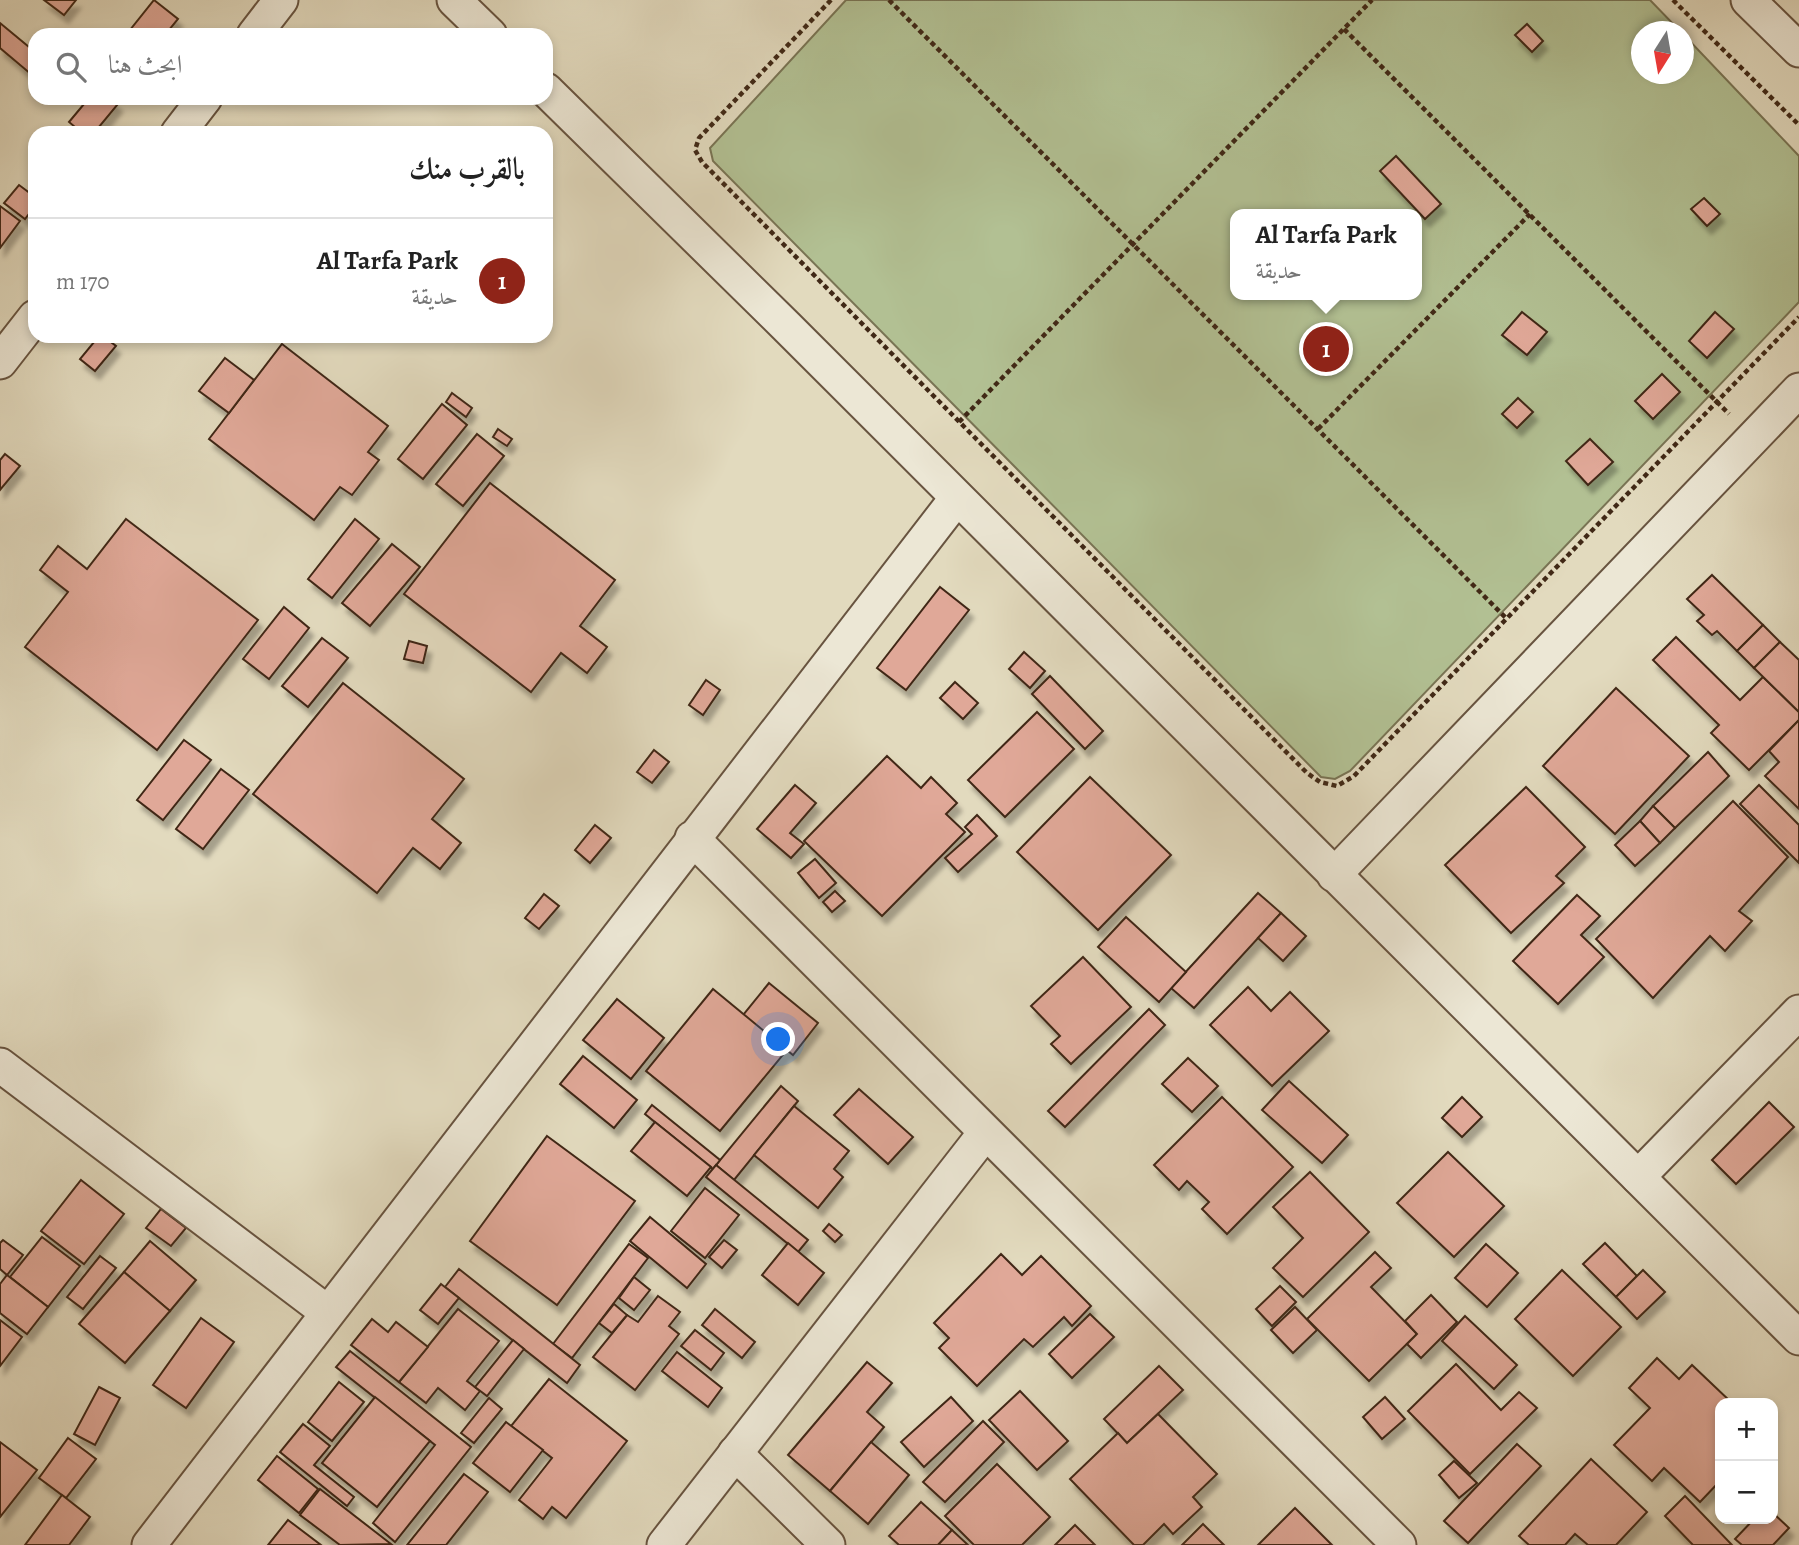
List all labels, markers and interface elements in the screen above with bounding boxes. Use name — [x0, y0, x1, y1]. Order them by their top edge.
north arrow — [1631, 21, 1694, 84]
search box — [28, 28, 553, 105]
text: ابحث هنا — [108, 47, 183, 82]
icon: search — [52, 48, 90, 86]
text: بالقرب منك — [409, 149, 525, 189]
popup — [1230, 209, 1422, 300]
text: Al Tarfa Park — [1255, 217, 1397, 252]
text: Al Tarfa Park — [317, 243, 458, 278]
text: حديقة — [1255, 255, 1302, 286]
text: 170 m — [56, 266, 110, 297]
text: 1 — [498, 266, 506, 297]
text: حديقة — [411, 281, 458, 312]
pin: 1 — [1303, 323, 1349, 375]
your location — [761, 1022, 795, 1056]
map controls — [1715, 1398, 1778, 1524]
button: + — [1715, 1398, 1778, 1461]
button: − — [1715, 1461, 1778, 1524]

